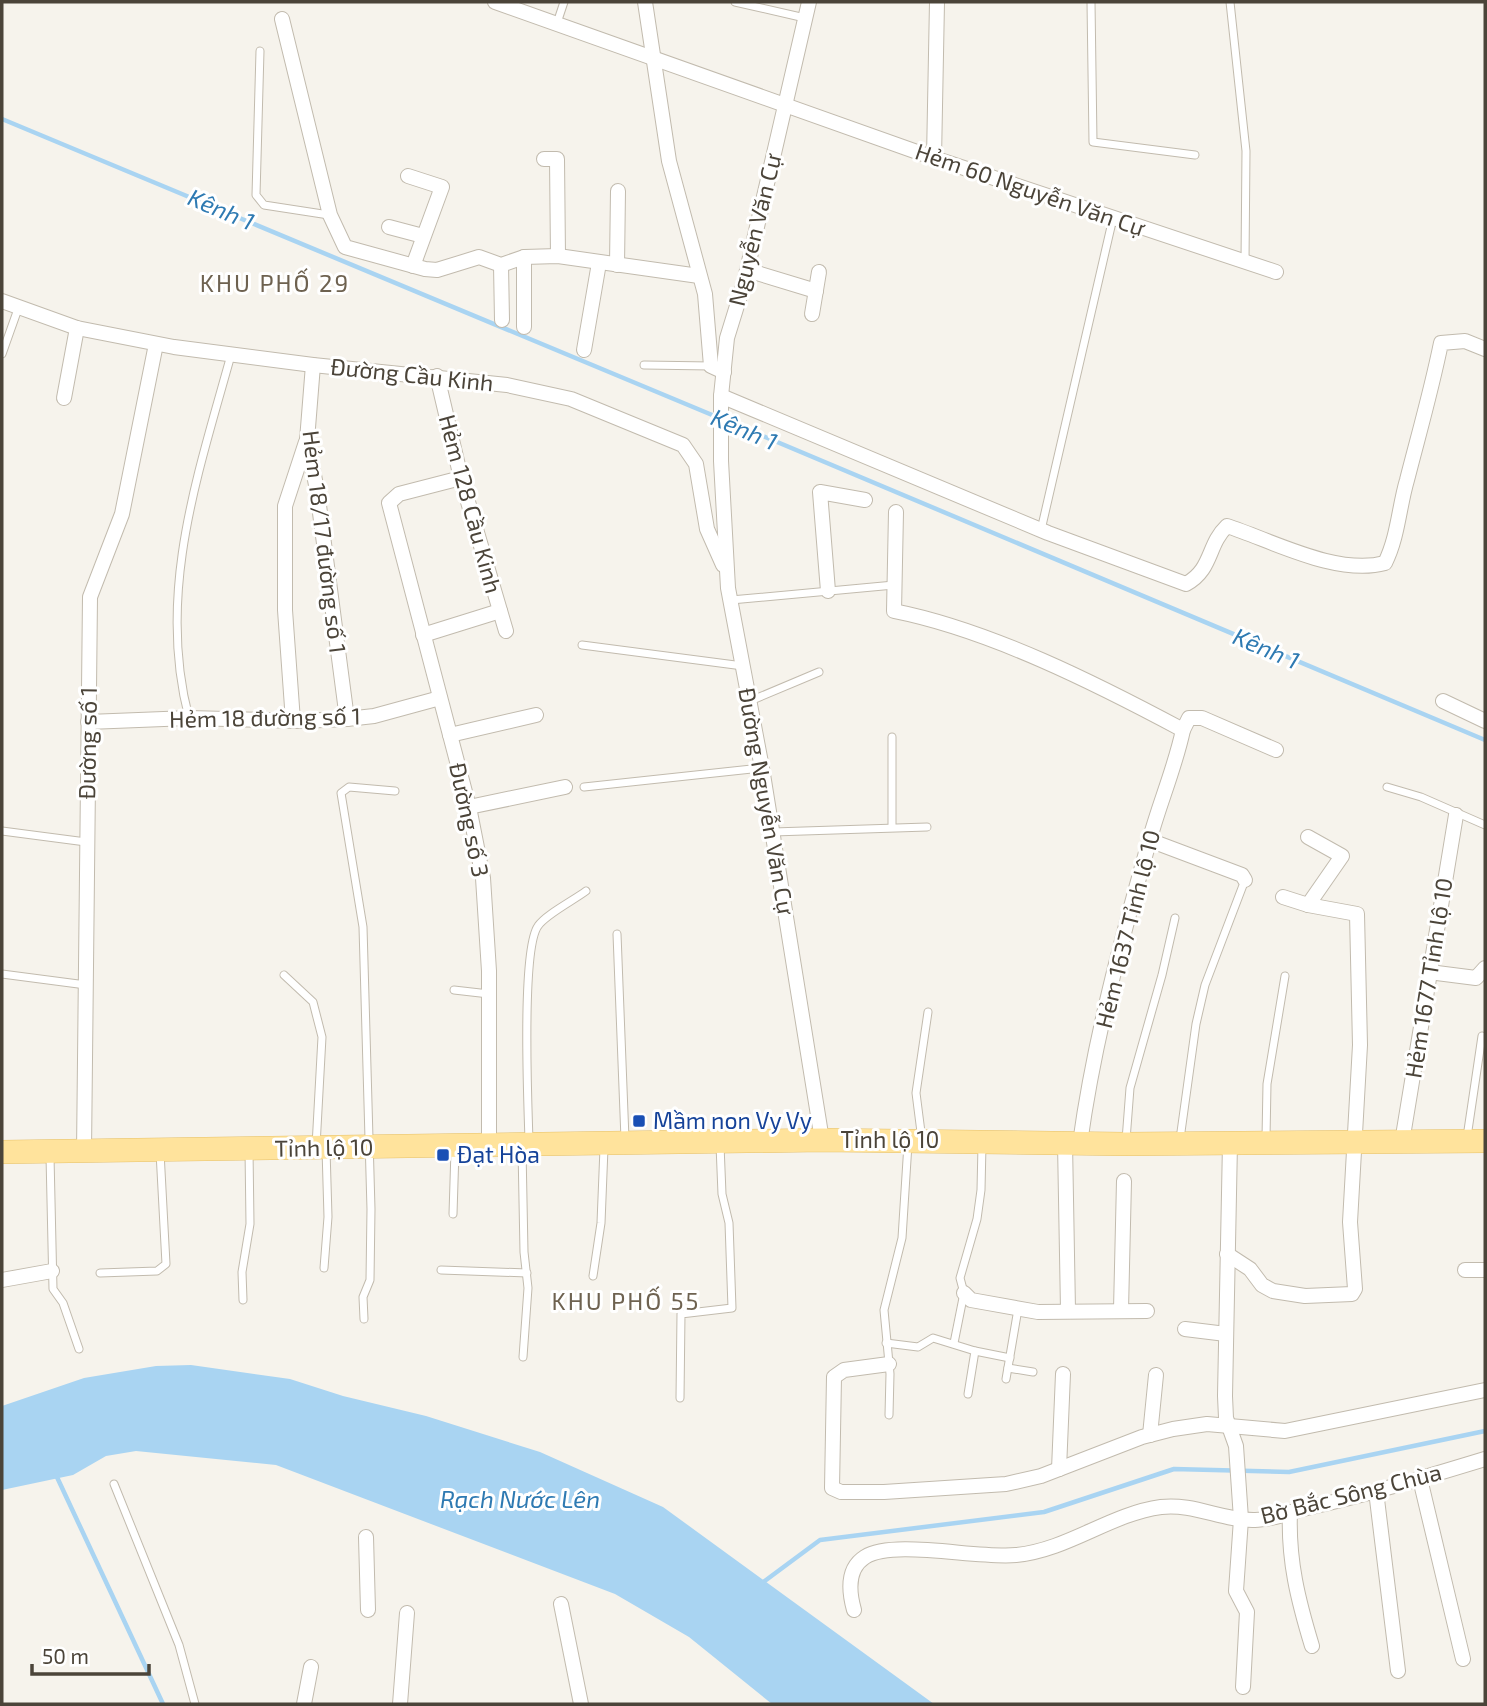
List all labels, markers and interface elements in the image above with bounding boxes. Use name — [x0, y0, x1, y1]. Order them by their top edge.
street label: Hẻm 60 Nguyễn Văn Cự — [912, 137, 1150, 242]
street label: Nguyễn Văn Cự — [722, 150, 787, 309]
water label: Kênh 1 — [184, 182, 259, 235]
district label: KHU PHỐ 29 — [200, 267, 350, 297]
street label: Đường Cầu Kinh — [329, 352, 495, 396]
water label: Kênh 1 — [707, 402, 782, 455]
street label: Hẻm 128 Cầu Kinh — [434, 411, 508, 596]
street label: Hẻm 18/17 đường số 1 — [297, 429, 353, 655]
water label: Kênh 1 — [1229, 621, 1304, 674]
street label: Đường Nguyễn Văn Cự — [733, 685, 801, 918]
street label: Đường số 1 — [72, 686, 102, 800]
street label: Hẻm 18 đường số 1 — [169, 701, 361, 733]
street label: Đường số 3 — [444, 760, 496, 880]
street label: Hẻm 1637 Tỉnh lộ 10 — [1089, 827, 1165, 1031]
street label: Hẻm 1677 Tỉnh lộ 10 — [1398, 876, 1458, 1080]
place label: Mầm non Vy Vy — [653, 1106, 812, 1134]
marker: Mầm non Vy Vy — [631, 1113, 647, 1129]
street label: Tỉnh lộ 10 — [841, 1125, 940, 1153]
street label: Tỉnh lộ 10 — [274, 1132, 374, 1162]
place label: Đạt Hòa — [457, 1140, 540, 1168]
marker: Đạt Hòa — [435, 1147, 451, 1163]
district label: KHU PHỐ 55 — [552, 1285, 700, 1315]
street label: Bờ Bắc Sông Chùa — [1257, 1457, 1444, 1529]
water label: Rạch Nước Lên — [440, 1484, 600, 1513]
scale bar — [32, 1632, 149, 1676]
text: 50 m — [42, 1643, 89, 1668]

